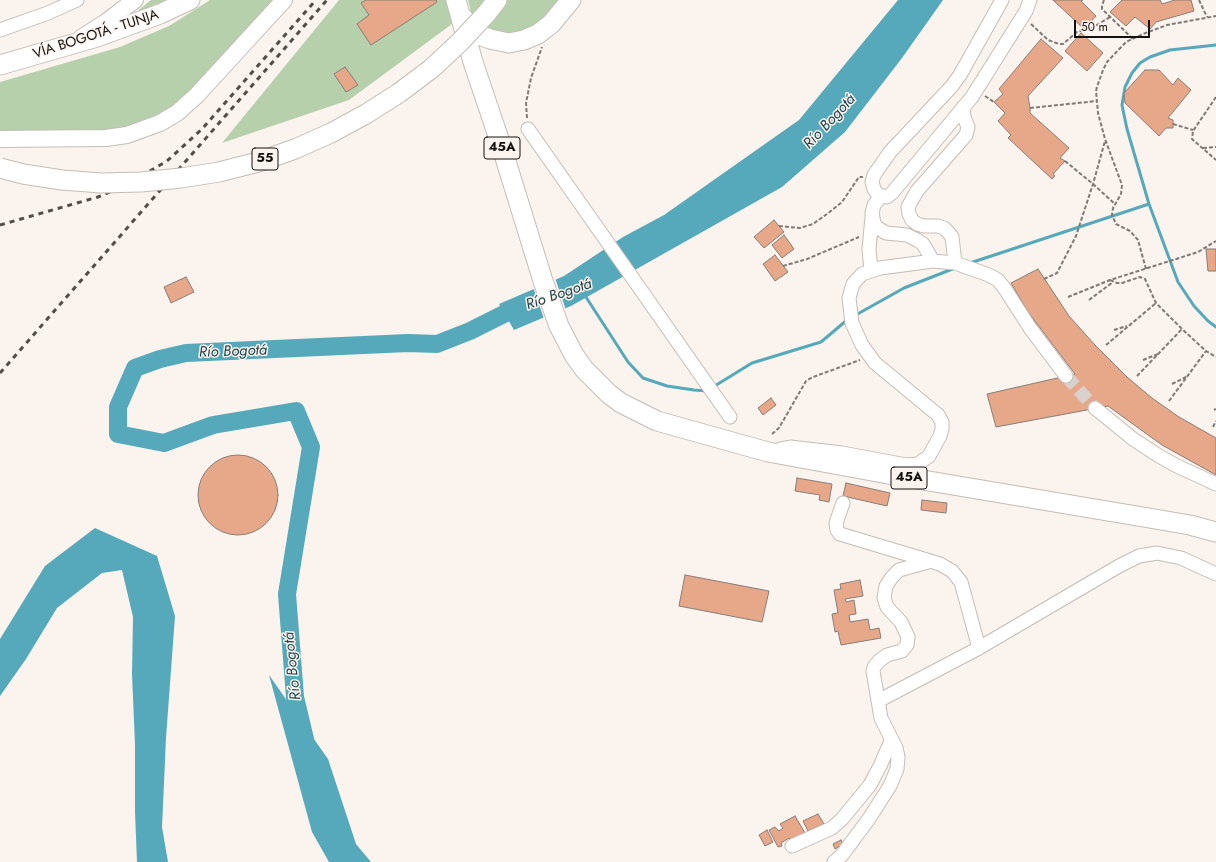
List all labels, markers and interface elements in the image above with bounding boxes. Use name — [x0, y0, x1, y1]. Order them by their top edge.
street label: VÍA BOGOTÁ - TUNJA — [31, 7, 161, 63]
scale bar — [1076, 12, 1152, 38]
text: 50 m — [1081, 18, 1108, 36]
water label: Río Bogotá — [800, 91, 860, 153]
road number: 45A — [484, 137, 520, 159]
road number: 55 — [252, 148, 278, 170]
water label: Río Bogotá — [524, 275, 594, 315]
water label: Río Bogotá — [198, 342, 268, 362]
road number: 45A — [891, 467, 927, 489]
water label: Río Bogotá — [280, 631, 306, 701]

